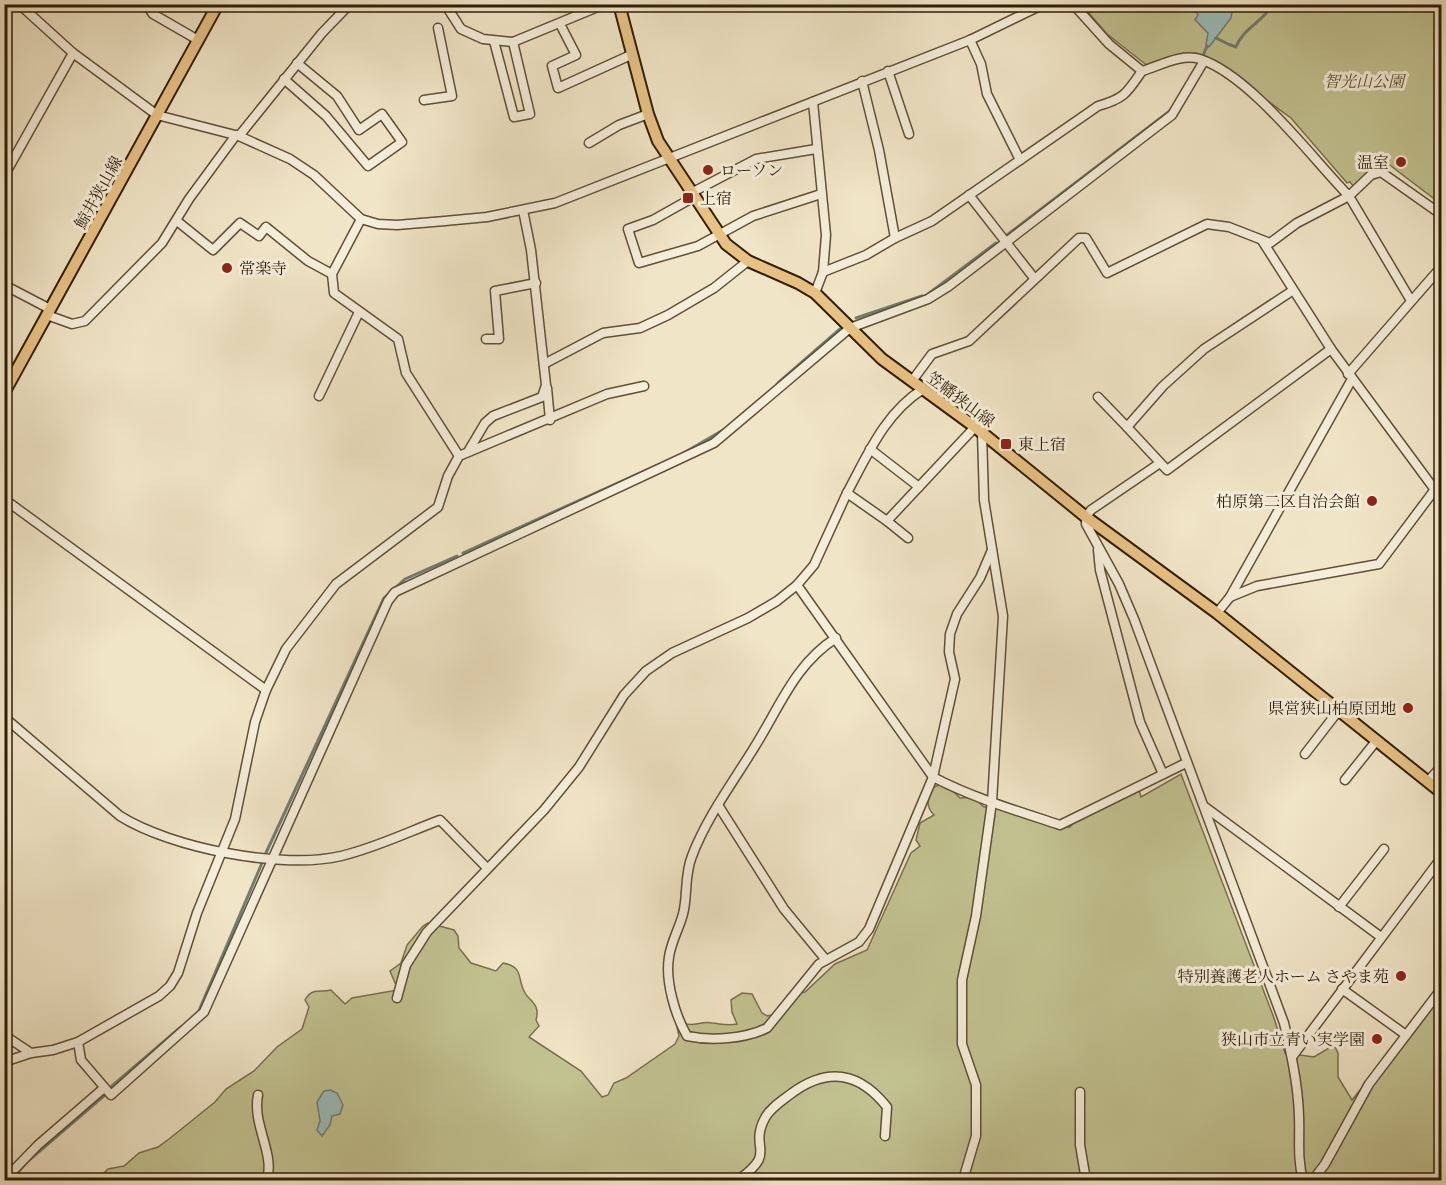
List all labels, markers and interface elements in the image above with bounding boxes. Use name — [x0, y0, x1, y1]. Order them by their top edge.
park label: 智光山公園 — [1324, 71, 1407, 93]
street label: 鯨井狭山線 — [70, 152, 128, 233]
place label: 温室 — [1357, 152, 1389, 174]
marker: 温室 — [1394, 155, 1408, 169]
place label: ローソン — [720, 160, 783, 182]
marker: ローソン — [701, 163, 715, 177]
place label: 上宿 — [700, 188, 732, 210]
marker: 上宿 — [681, 191, 695, 205]
place label: 常楽寺 — [239, 258, 287, 280]
marker: 常楽寺 — [220, 261, 234, 275]
street label: 笠幡狭山線 — [922, 367, 999, 433]
place label: 東上宿 — [1018, 434, 1066, 456]
marker: 東上宿 — [999, 437, 1013, 451]
place label: 柏原第二区自治会館 — [1216, 491, 1360, 513]
marker: 柏原第二区自治会館 — [1365, 494, 1379, 508]
place label: 県営狭山柏原団地 — [1268, 698, 1396, 720]
marker: 県営狭山柏原団地 — [1401, 701, 1415, 715]
place label: 特別養護老人ホーム さやま苑 — [1178, 966, 1389, 988]
marker: 特別養護老人ホーム さやま苑 — [1394, 969, 1408, 983]
place label: 狭山市立青い実学園 — [1221, 1029, 1365, 1051]
marker: 狭山市立青い実学園 — [1370, 1032, 1384, 1046]

